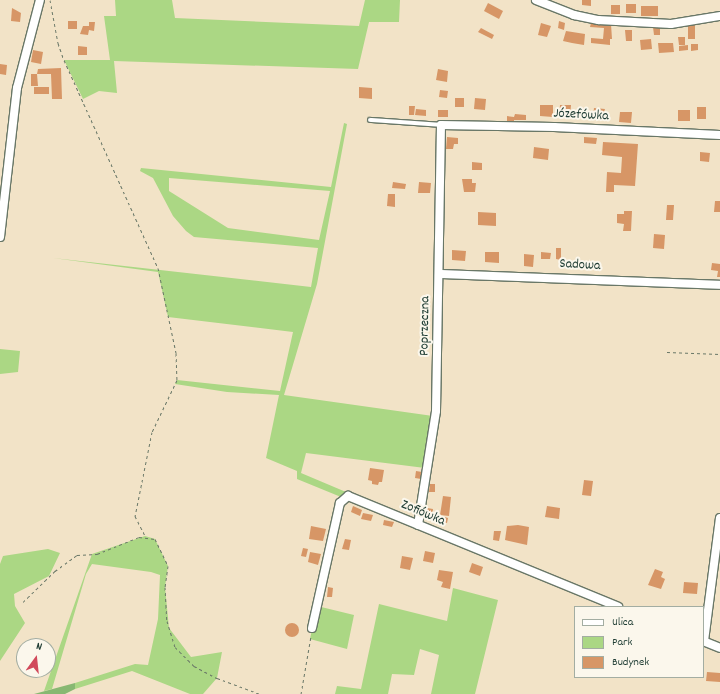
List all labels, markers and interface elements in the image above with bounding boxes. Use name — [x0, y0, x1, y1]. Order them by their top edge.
street label: Józefówka — [553, 105, 609, 125]
street label: Sadowa — [559, 256, 601, 274]
street label: Poprzeczna — [416, 296, 434, 356]
street label: Zofiówka — [398, 496, 448, 530]
legend — [574, 606, 704, 678]
text: Ulica — [612, 614, 633, 631]
text: Park — [612, 634, 632, 651]
north arrow — [16, 638, 56, 678]
text: N — [34, 639, 44, 656]
text: Budynek — [612, 654, 649, 671]

